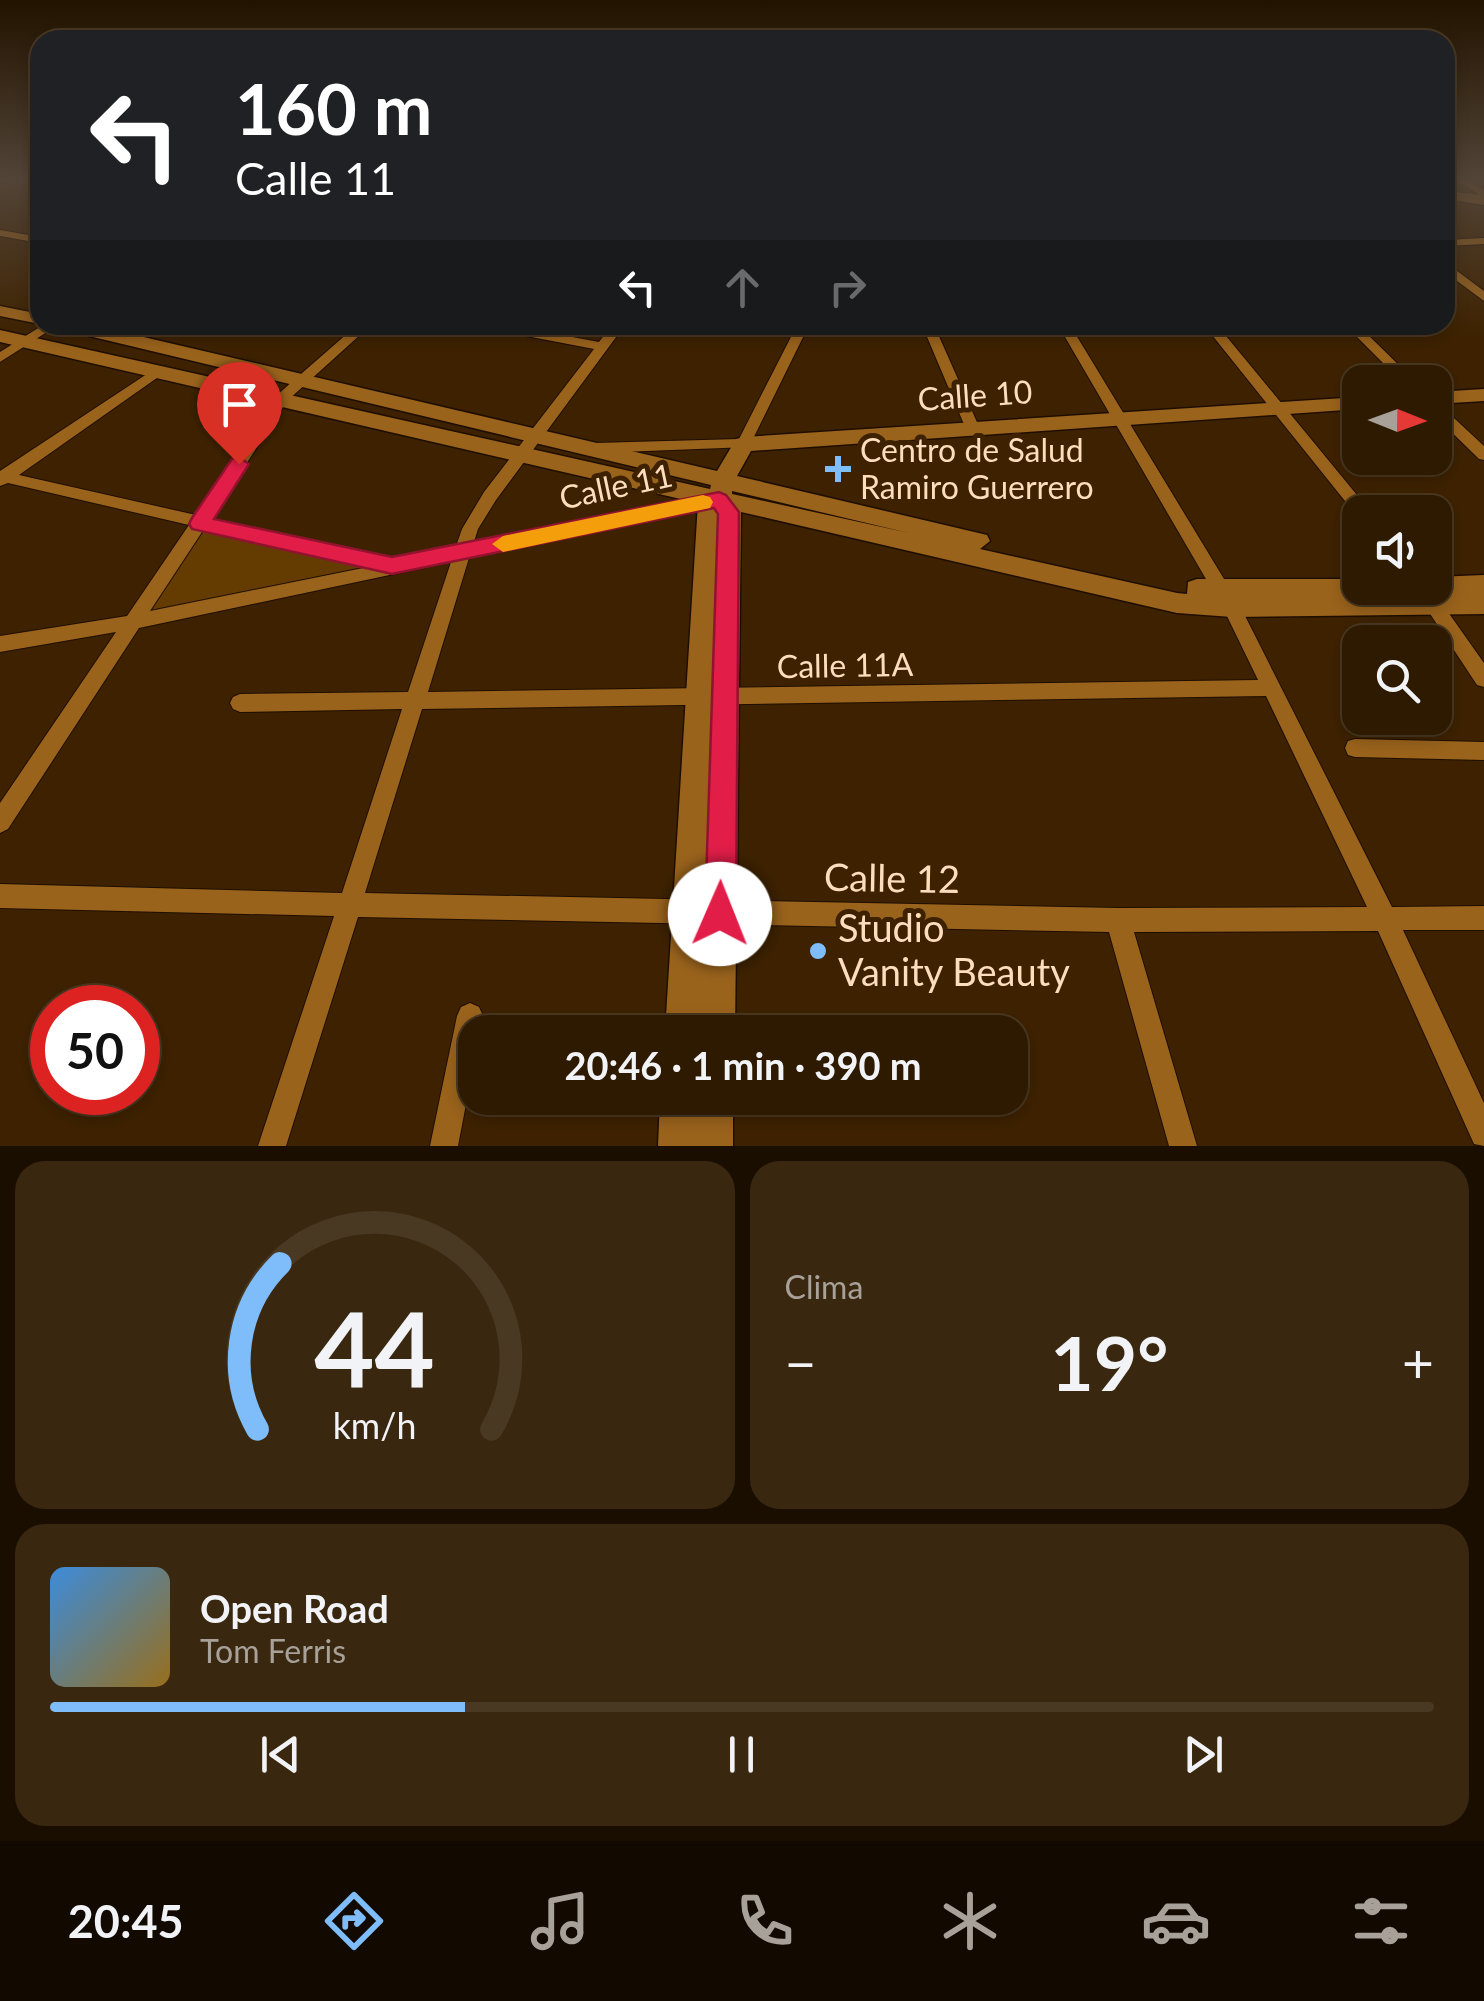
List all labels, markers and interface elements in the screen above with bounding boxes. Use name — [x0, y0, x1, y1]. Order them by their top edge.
text: 160 m — [235, 66, 432, 150]
icon: left — [70, 70, 200, 200]
text: Calle 11 — [235, 151, 396, 205]
icon: left — [610, 260, 665, 315]
icon: ahead — [715, 260, 770, 315]
icon: right — [820, 260, 875, 315]
pin — [197, 362, 282, 465]
north arrow — [1342, 365, 1452, 475]
map controls — [1342, 365, 1452, 735]
street label: Calle 10 — [916, 371, 1033, 418]
icon: arrive — [212, 377, 267, 432]
place label: Centro de Salud Ramiro Guerrero — [860, 430, 1094, 506]
street label: Calle 11 — [556, 455, 676, 517]
marker: Centro de Salud Ramiro Guerrero — [825, 456, 851, 482]
button: sound — [1342, 495, 1452, 605]
button: search — [1342, 625, 1452, 735]
street label: Calle 11A — [777, 644, 914, 685]
street label: Calle 12 — [824, 853, 960, 901]
position arrow — [668, 862, 772, 966]
place label: Studio Vanity Beauty — [838, 904, 1070, 994]
marker: Studio Vanity Beauty — [807, 940, 829, 962]
speed limit sign: 50 — [30, 985, 160, 1115]
text: 20:46 · 1 min · 390 m — [564, 1042, 922, 1088]
text: Clima — [785, 1267, 863, 1306]
text: 44 — [314, 1284, 435, 1409]
text: 19° — [1050, 1317, 1168, 1407]
text: − — [785, 1329, 816, 1395]
text: + — [1402, 1329, 1434, 1395]
text: km/h — [333, 1404, 417, 1447]
text: Open Road — [200, 1585, 389, 1631]
text: Tom Ferris — [200, 1631, 346, 1670]
icon: previous — [253, 1727, 308, 1782]
icon: pause — [714, 1727, 769, 1782]
icon: next — [1176, 1727, 1231, 1782]
icon: directions — [319, 1886, 389, 1956]
icon: music — [525, 1886, 595, 1956]
icon: phone — [730, 1886, 800, 1956]
icon: climate — [935, 1886, 1005, 1956]
icon: car — [1141, 1886, 1211, 1956]
icon: filters — [1346, 1886, 1416, 1956]
text: 20:45 — [68, 1894, 184, 1948]

